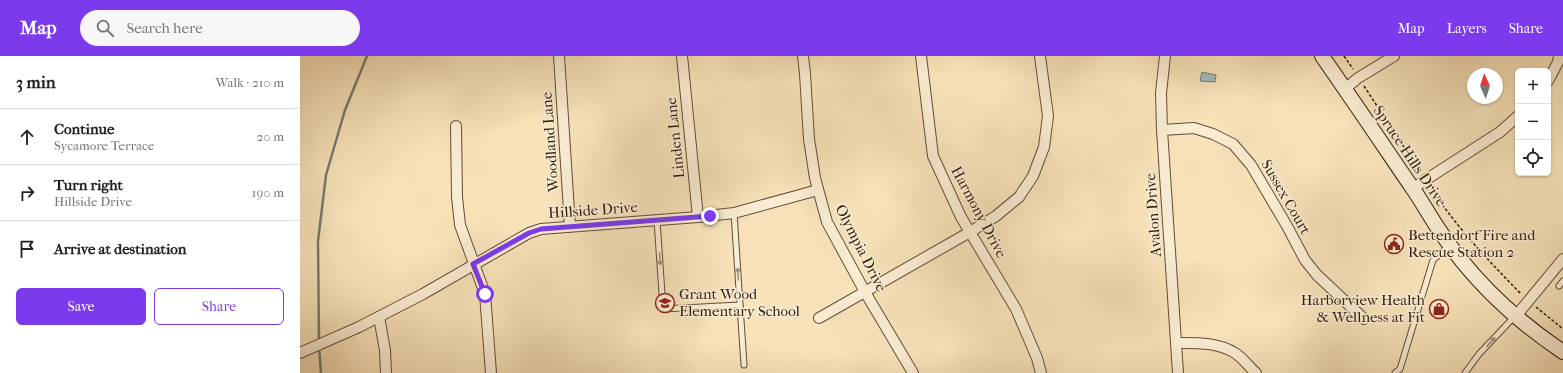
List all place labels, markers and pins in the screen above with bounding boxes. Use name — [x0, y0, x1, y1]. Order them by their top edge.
place label: Bettendorf Fire and Rescue Station 2 — [1408, 226, 1536, 261]
public building icon: Bettendorf Fire and Rescue Station 2 — [1383, 233, 1405, 255]
place label: Grant Wood Elementary School — [679, 285, 800, 320]
place label: Harborview Health & Wellness at Fit — [1301, 291, 1426, 326]
school or university icon: Grant Wood Elementary School — [654, 292, 676, 314]
shop icon: Harborview Health & Wellness at Fit — [1428, 298, 1450, 320]

